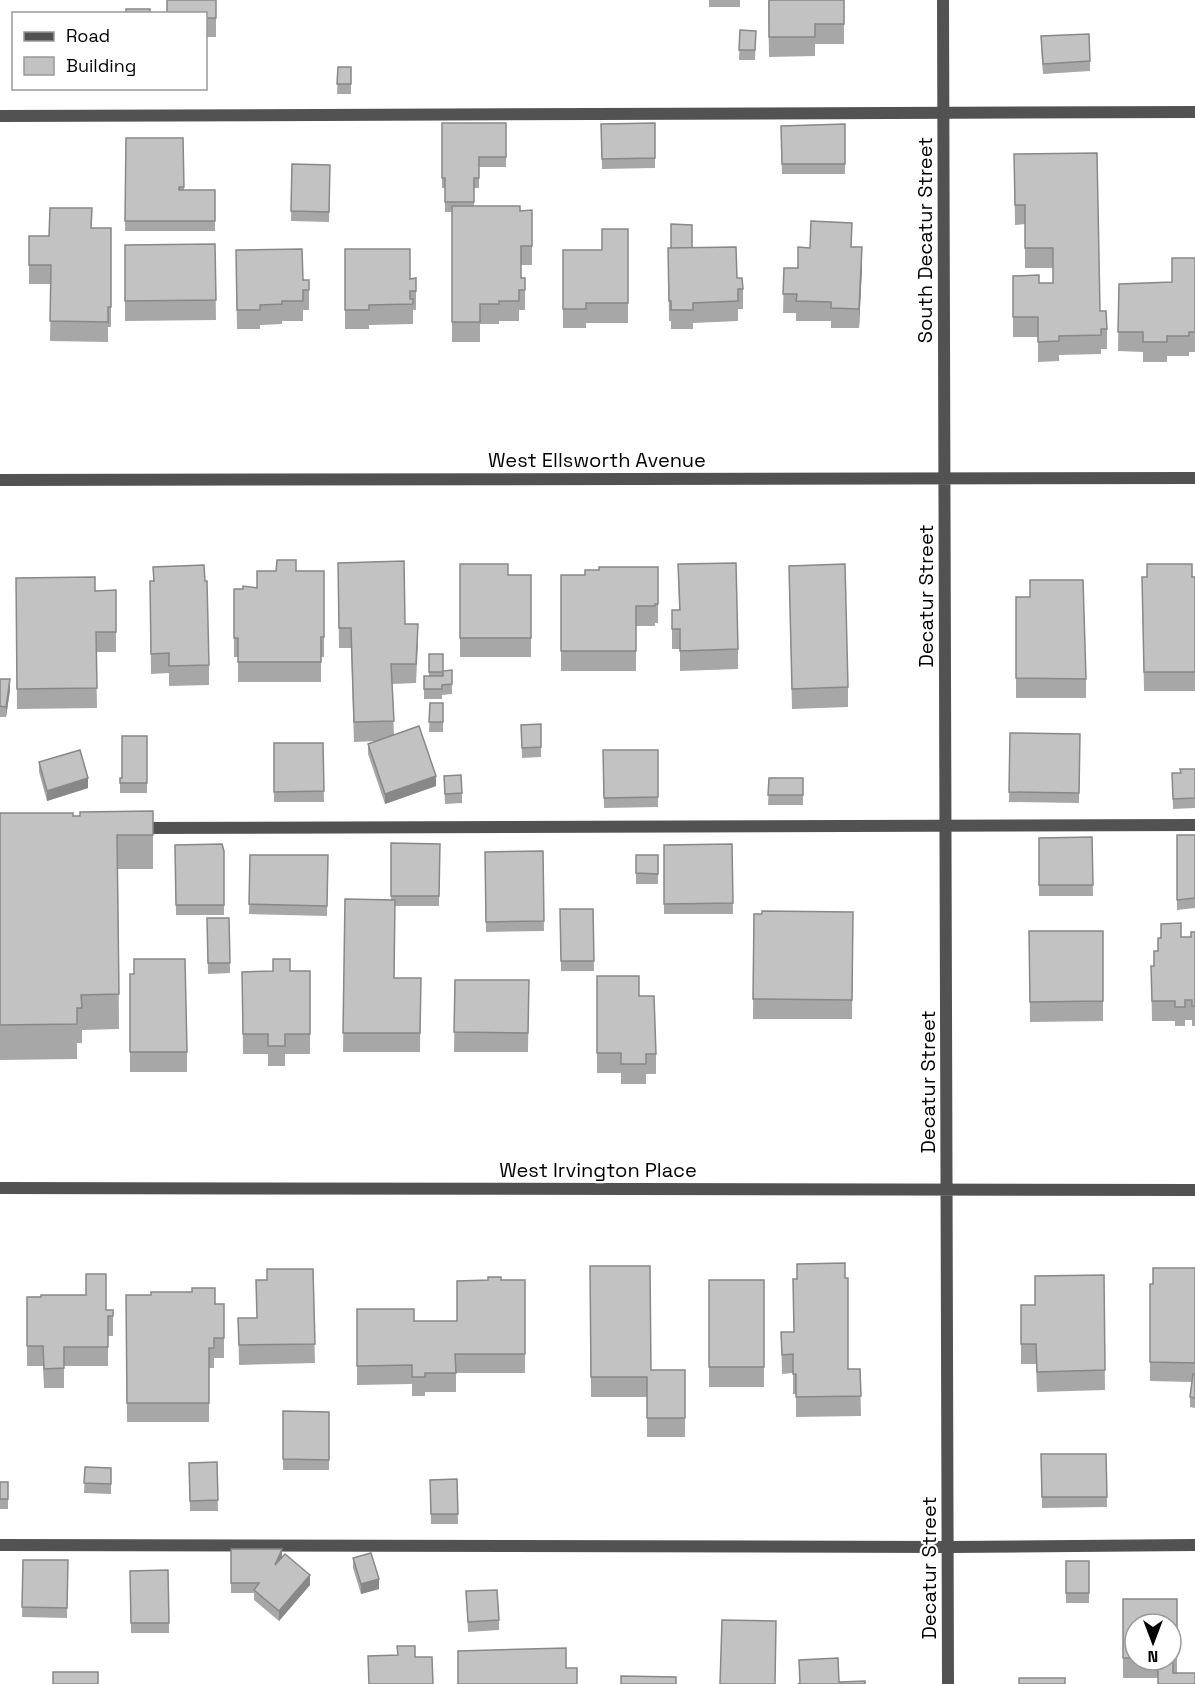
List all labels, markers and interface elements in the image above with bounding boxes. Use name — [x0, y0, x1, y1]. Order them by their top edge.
legend — [12, 12, 207, 90]
text: Road — [66, 24, 110, 47]
text: Building — [66, 54, 136, 77]
street label: South Decatur Street — [912, 137, 938, 343]
street label: West Ellsworth Avenue — [488, 447, 706, 473]
street label: Decatur Street — [913, 524, 939, 668]
street label: Decatur Street — [915, 1010, 941, 1154]
street label: West Irvington Place — [499, 1157, 697, 1183]
street label: Decatur Street — [916, 1496, 942, 1640]
north arrow — [1123, 1612, 1183, 1672]
text: N — [1148, 1646, 1158, 1667]

